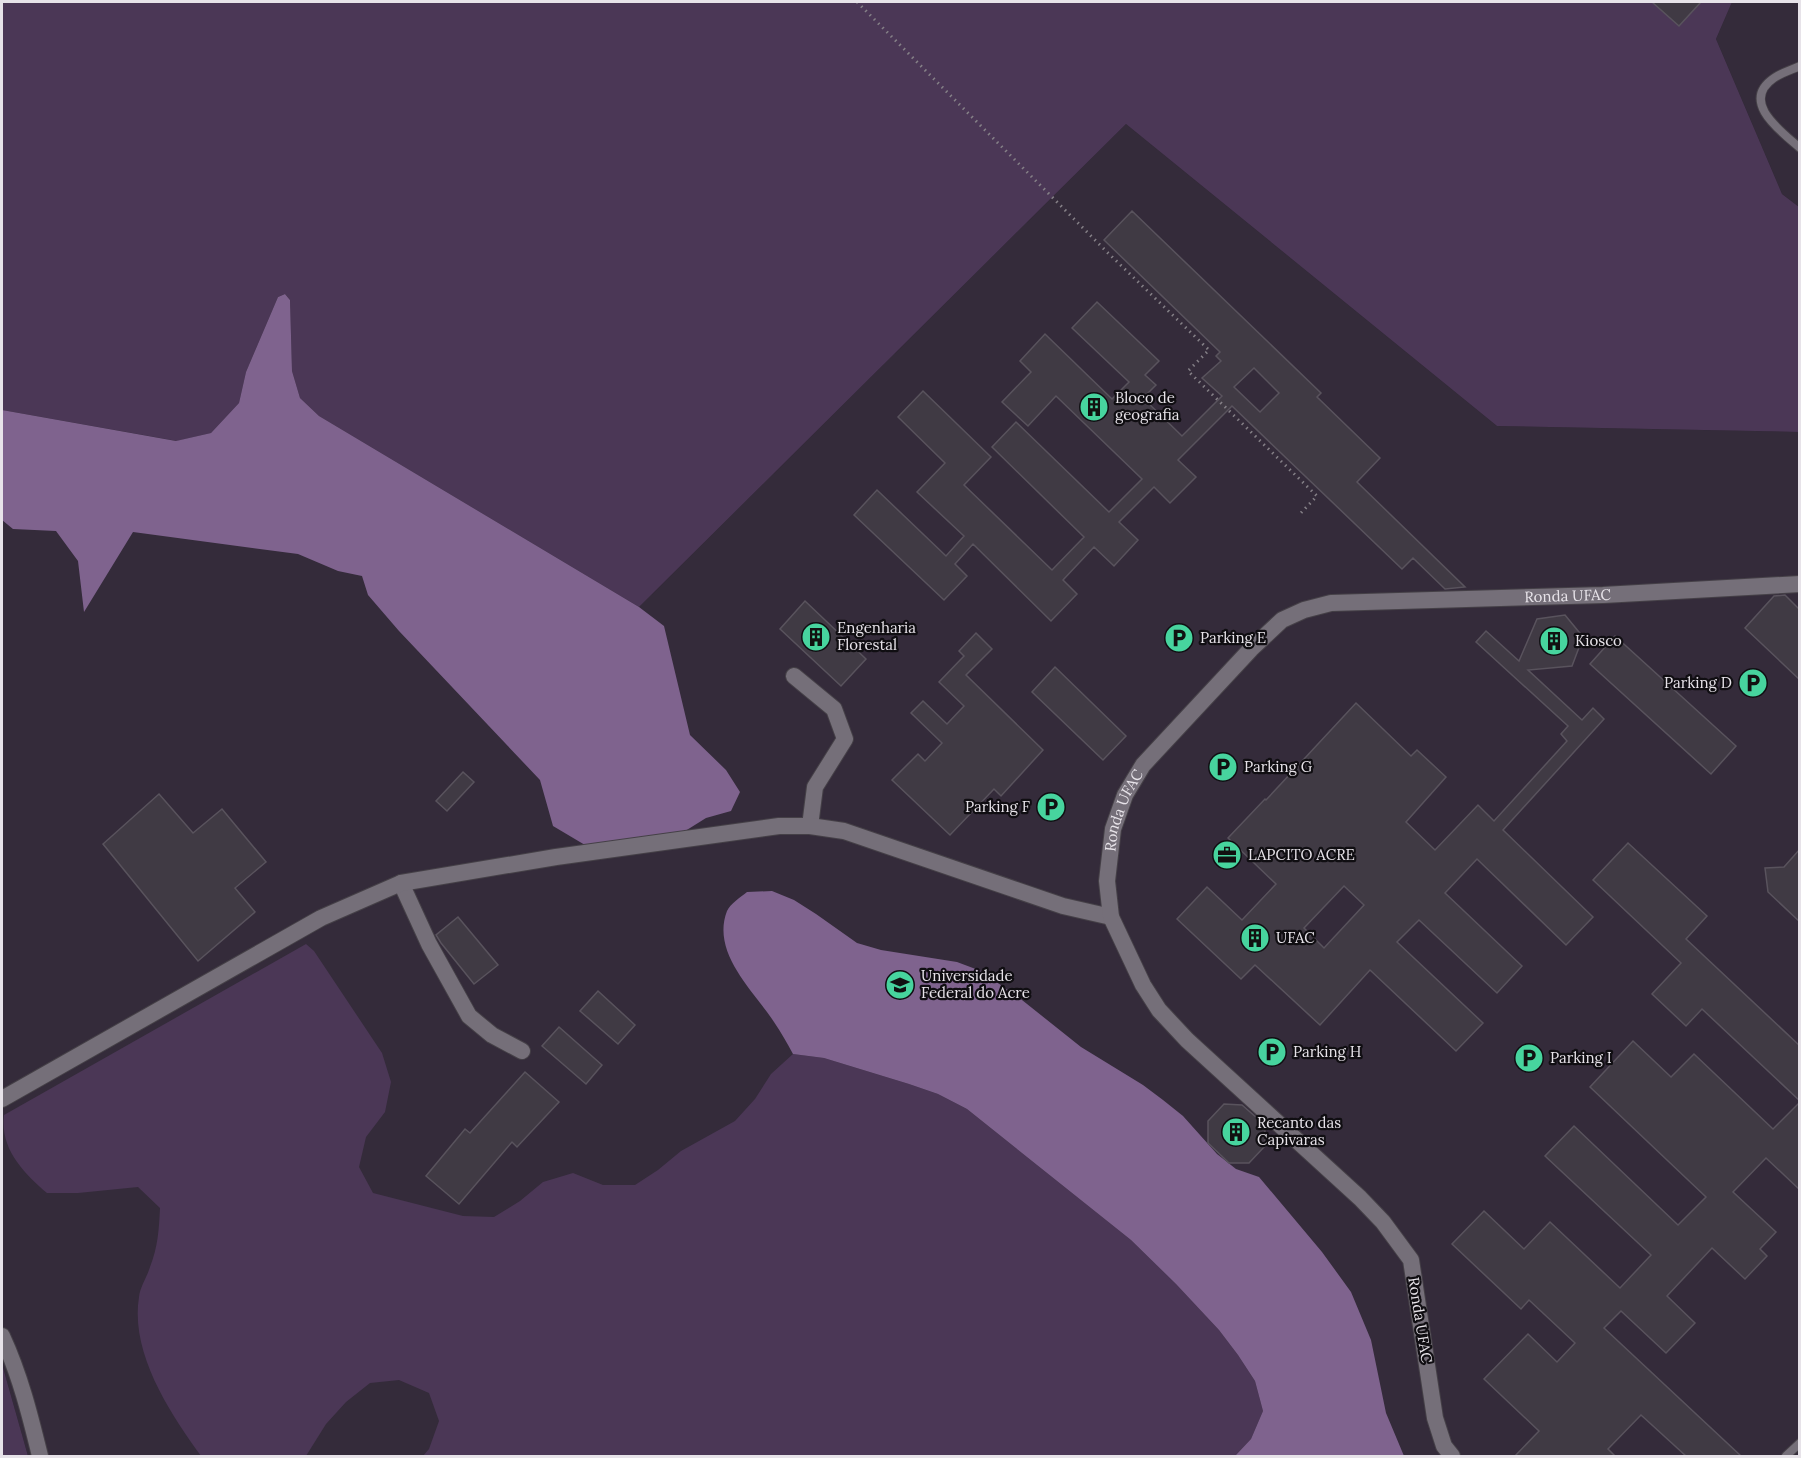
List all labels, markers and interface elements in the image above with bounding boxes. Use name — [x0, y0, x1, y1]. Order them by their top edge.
place label: Bloco de geografia — [1115, 388, 1180, 424]
building icon: Bloco de geografia — [1078, 391, 1110, 423]
street label: Ronda UFAC — [1524, 585, 1612, 606]
place label: Engenharia Florestal — [837, 618, 916, 654]
building icon: Engenharia Florestal — [800, 621, 832, 653]
parking icon: Parking E — [1163, 622, 1195, 654]
building icon: Kiosco — [1538, 625, 1570, 657]
place label: Parking E — [1200, 628, 1266, 647]
place label: Kiosco — [1575, 631, 1622, 650]
parking icon: Parking D — [1737, 667, 1769, 699]
place label: Parking D — [1664, 673, 1732, 692]
parking icon: Parking G — [1207, 751, 1239, 783]
place label: Parking G — [1244, 757, 1313, 776]
street label: Ronda UFAC — [1100, 765, 1147, 852]
parking icon: Parking F — [1035, 791, 1067, 823]
place label: Parking F — [965, 797, 1030, 816]
office icon: LAPCITO ACRE — [1211, 839, 1243, 871]
place label: LAPCITO ACRE — [1248, 845, 1355, 864]
building icon: UFAC — [1239, 922, 1271, 954]
place label: UFAC — [1276, 928, 1315, 947]
place label: Universidade Federal do Acre — [921, 966, 1030, 1002]
school or university icon: Universidade Federal do Acre — [884, 969, 916, 1001]
parking icon: Parking H — [1256, 1036, 1288, 1068]
place label: Parking H — [1293, 1042, 1361, 1061]
parking icon: Parking I — [1513, 1042, 1545, 1074]
place label: Parking I — [1550, 1048, 1612, 1067]
place label: Recanto das Capivaras — [1257, 1113, 1341, 1149]
building icon: Recanto das Capivaras — [1220, 1116, 1252, 1148]
street label: Ronda UFAC — [1404, 1276, 1437, 1365]

